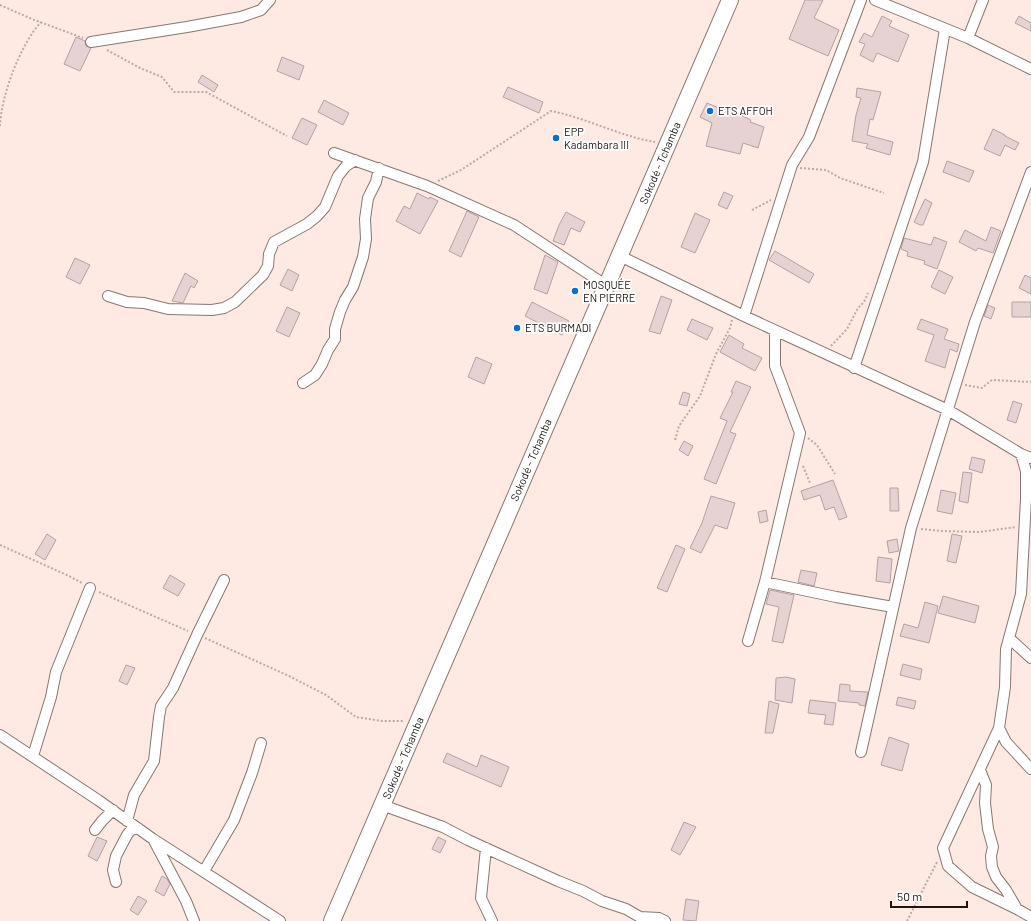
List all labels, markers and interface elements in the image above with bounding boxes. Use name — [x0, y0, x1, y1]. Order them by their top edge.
place label: ETS AFFOH — [718, 104, 773, 117]
marker: ETS AFFOH — [705, 106, 715, 116]
street label: Sokodé - Tchamba — [636, 120, 683, 206]
place label: EPP Kadambara III — [564, 125, 629, 151]
marker: EPP Kadambara III — [551, 133, 561, 143]
place label: MOSQUÉE EN PIERRE — [583, 278, 636, 304]
marker: MOSQUÉE EN PIERRE — [570, 286, 580, 296]
place label: ETS BURMADI — [525, 321, 591, 334]
marker: ETS BURMADI — [512, 323, 522, 333]
street label: Sokodé - Tchamba — [507, 417, 554, 503]
street label: Sokodé - Tchamba — [379, 715, 426, 801]
scale bar — [891, 883, 967, 909]
text: 50 m — [897, 889, 922, 903]

